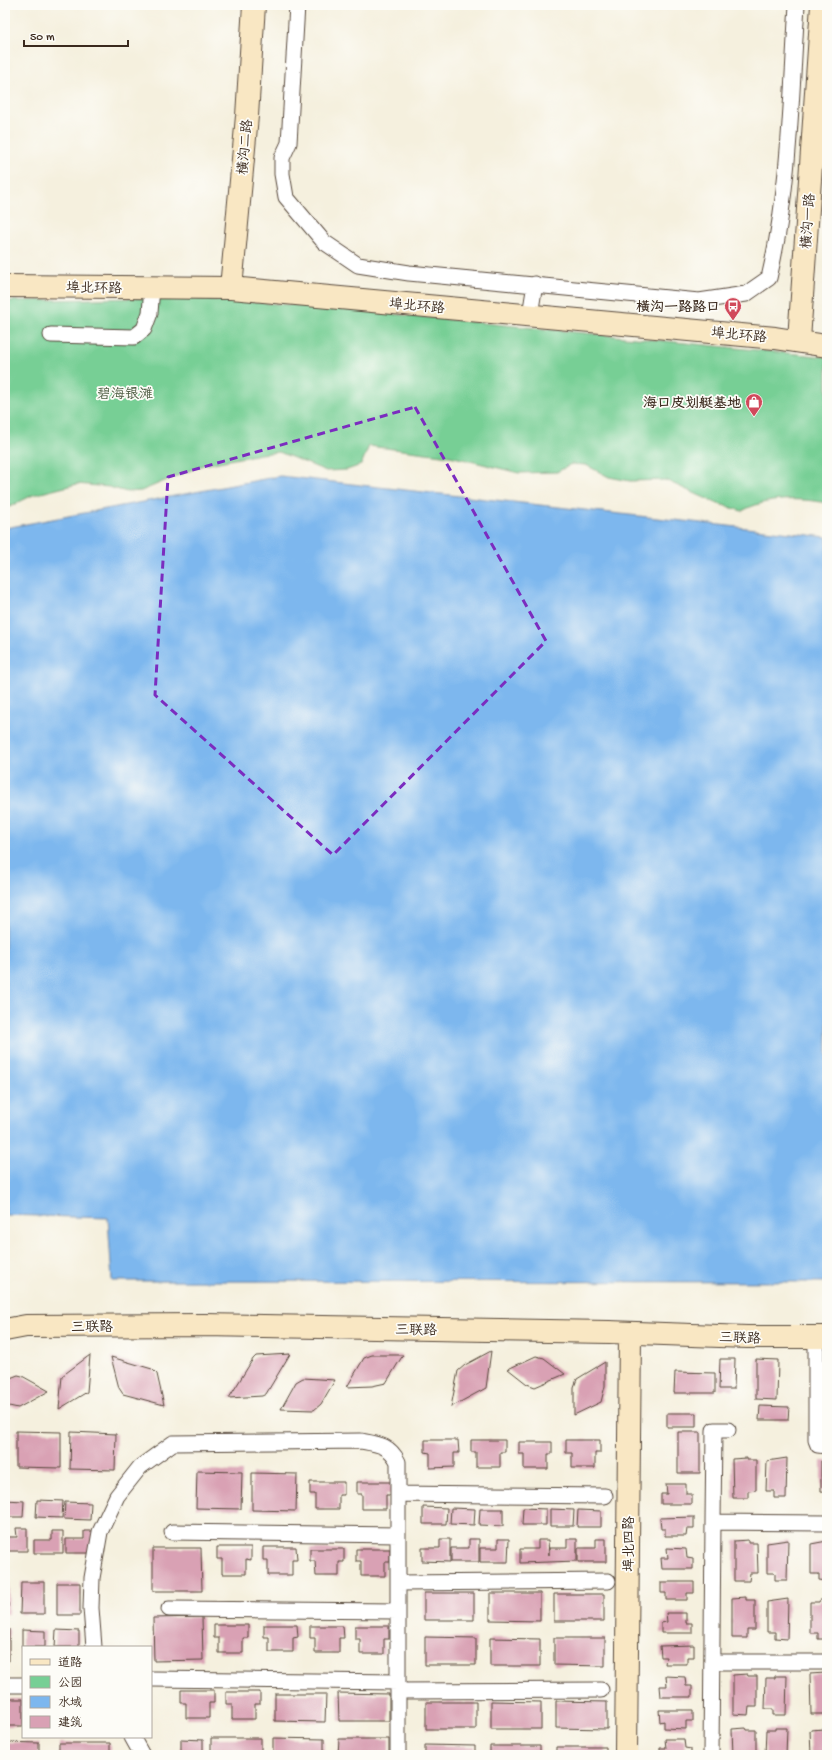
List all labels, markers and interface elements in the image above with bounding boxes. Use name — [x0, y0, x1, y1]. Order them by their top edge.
scale bar — [24, 22, 128, 48]
text: 50 m — [30, 31, 55, 45]
street label: 横沟二路 — [235, 118, 257, 176]
street label: 横沟一路 — [798, 193, 820, 250]
street label: 埠北环路 — [66, 280, 122, 298]
street label: 埠北环路 — [388, 296, 446, 318]
bus stop icon: 横沟一路路口 — [723, 296, 743, 321]
place label: 横沟一路路口 — [636, 299, 720, 317]
street label: 埠北环路 — [710, 325, 768, 347]
park label: 碧海银滩 — [97, 386, 153, 404]
shop icon: 海口皮划艇基地 — [744, 392, 764, 417]
place label: 海口皮划艇基地 — [643, 395, 741, 413]
street label: 三联路 — [71, 1319, 113, 1337]
street label: 三联路 — [395, 1322, 437, 1340]
street label: 三联路 — [719, 1329, 761, 1349]
street label: 埠北四路 — [621, 1516, 639, 1572]
legend — [22, 1646, 152, 1738]
text: 道路 — [58, 1656, 82, 1671]
text: 公园 — [58, 1676, 82, 1691]
text: 水域 — [58, 1696, 82, 1711]
text: 建筑 — [58, 1716, 82, 1731]

